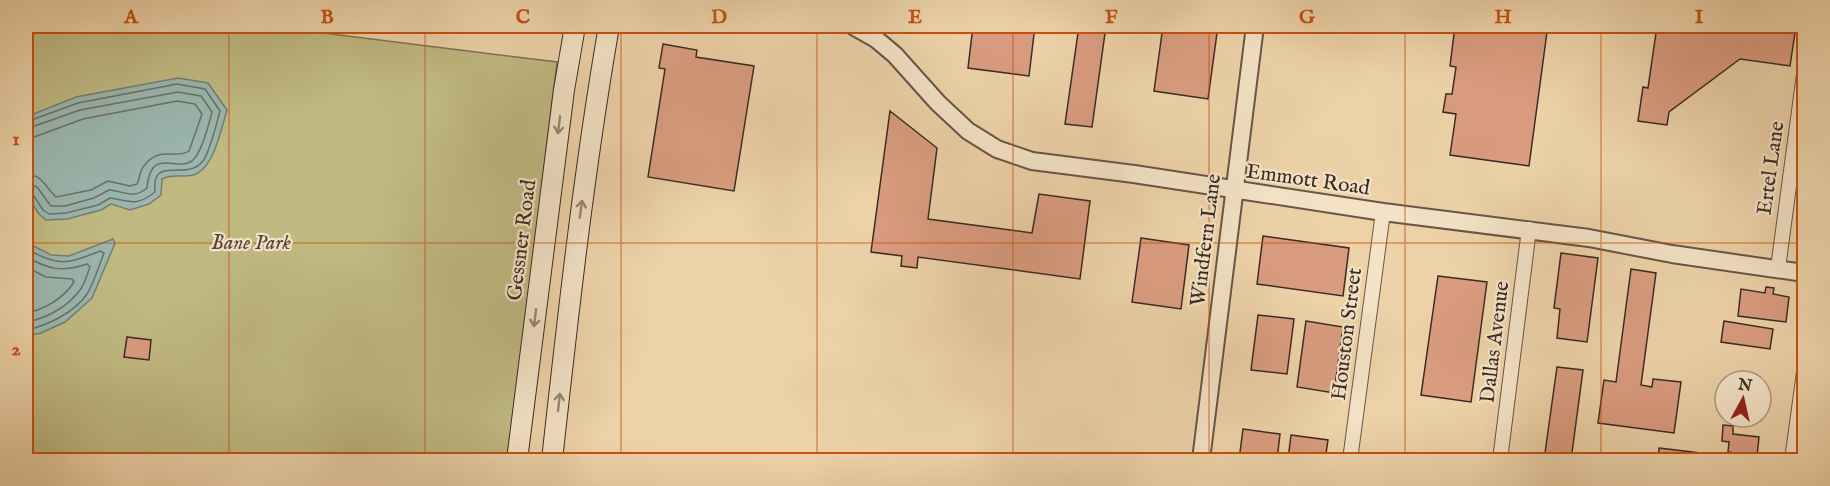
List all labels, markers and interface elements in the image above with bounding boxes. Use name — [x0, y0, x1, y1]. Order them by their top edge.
text: A — [123, 5, 139, 30]
text: B — [320, 5, 334, 30]
text: C — [516, 5, 530, 30]
text: D — [711, 5, 727, 30]
text: E — [908, 5, 922, 30]
text: F — [1105, 5, 1118, 30]
text: G — [1299, 5, 1316, 30]
text: H — [1494, 5, 1512, 30]
text: I — [1695, 5, 1704, 30]
one-way arrow — [554, 114, 565, 134]
street label: Ertel Lane — [1752, 119, 1791, 217]
text: 1 — [12, 127, 20, 152]
street label: Emmott Road — [1244, 158, 1372, 203]
street label: Windfern Lane — [1185, 172, 1228, 308]
street label: Gessner Road — [502, 177, 543, 302]
one-way arrow — [576, 199, 587, 219]
park label: Bane Park — [211, 230, 292, 257]
street label: Houston Street — [1326, 266, 1369, 402]
street label: Dallas Avenue — [1475, 279, 1516, 405]
one-way arrow — [529, 308, 540, 328]
text: 2 — [11, 337, 21, 362]
north arrow — [1713, 369, 1773, 429]
text: N — [1736, 375, 1753, 397]
one-way arrow — [553, 393, 564, 413]

